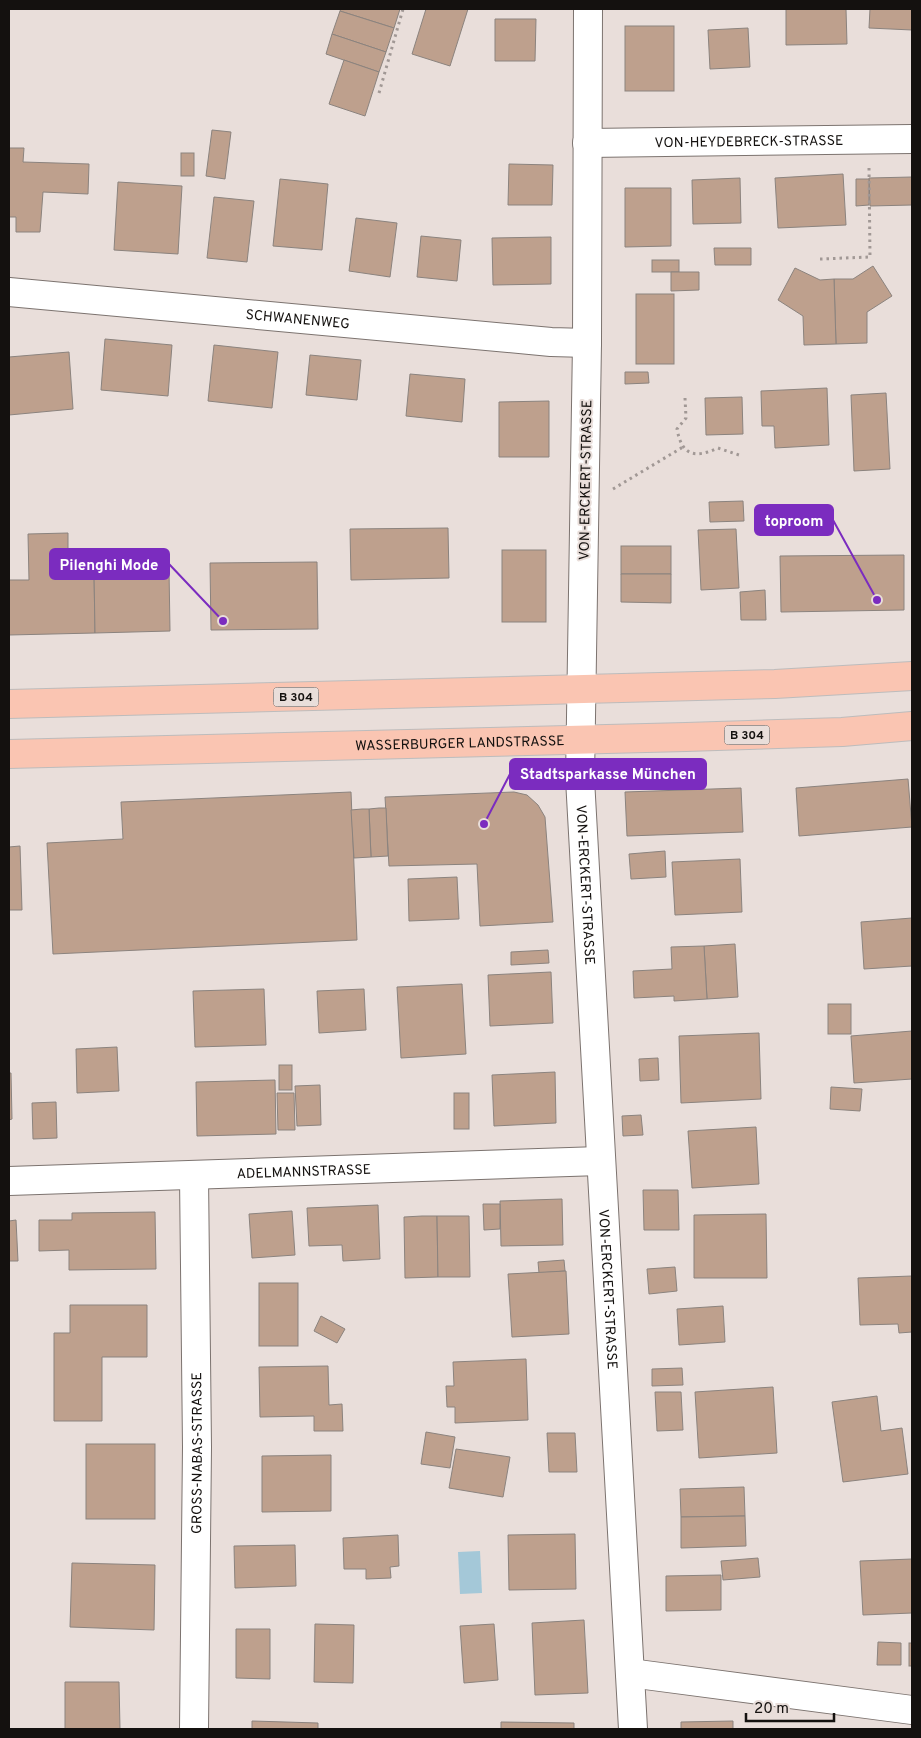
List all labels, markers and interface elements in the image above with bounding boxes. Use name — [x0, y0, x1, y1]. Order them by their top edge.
street label: VON-HEYDEBRECK-STRASSE — [654, 133, 844, 152]
street label: SCHWANENWEG — [245, 307, 350, 333]
street label: VON-ERCKERT-STRASSE — [577, 400, 596, 560]
callout: toproom — [755, 505, 833, 535]
text: toproom — [765, 513, 823, 532]
callout: Pilenghi Mode — [50, 549, 169, 579]
text: Pilenghi Mode — [60, 557, 158, 576]
road number: B 304 — [274, 688, 318, 706]
road number: B 304 — [724, 726, 770, 744]
street label: WASSERBURGER LANDSTRASSE — [355, 733, 565, 755]
callout: Stadtsparkasse München — [510, 759, 706, 789]
text: Stadtsparkasse München — [520, 766, 696, 785]
street label: VON-ERCKERT-STRASSE — [571, 804, 597, 965]
street label: ADELMANNSTRASSE — [236, 1162, 371, 1183]
street label: VON-ERCKERT-STRASSE — [594, 1209, 620, 1370]
street label: GROSS-NABAS-STRASSE — [189, 1372, 207, 1534]
scale bar — [746, 1690, 834, 1722]
text: 20 m — [754, 1700, 789, 1719]

